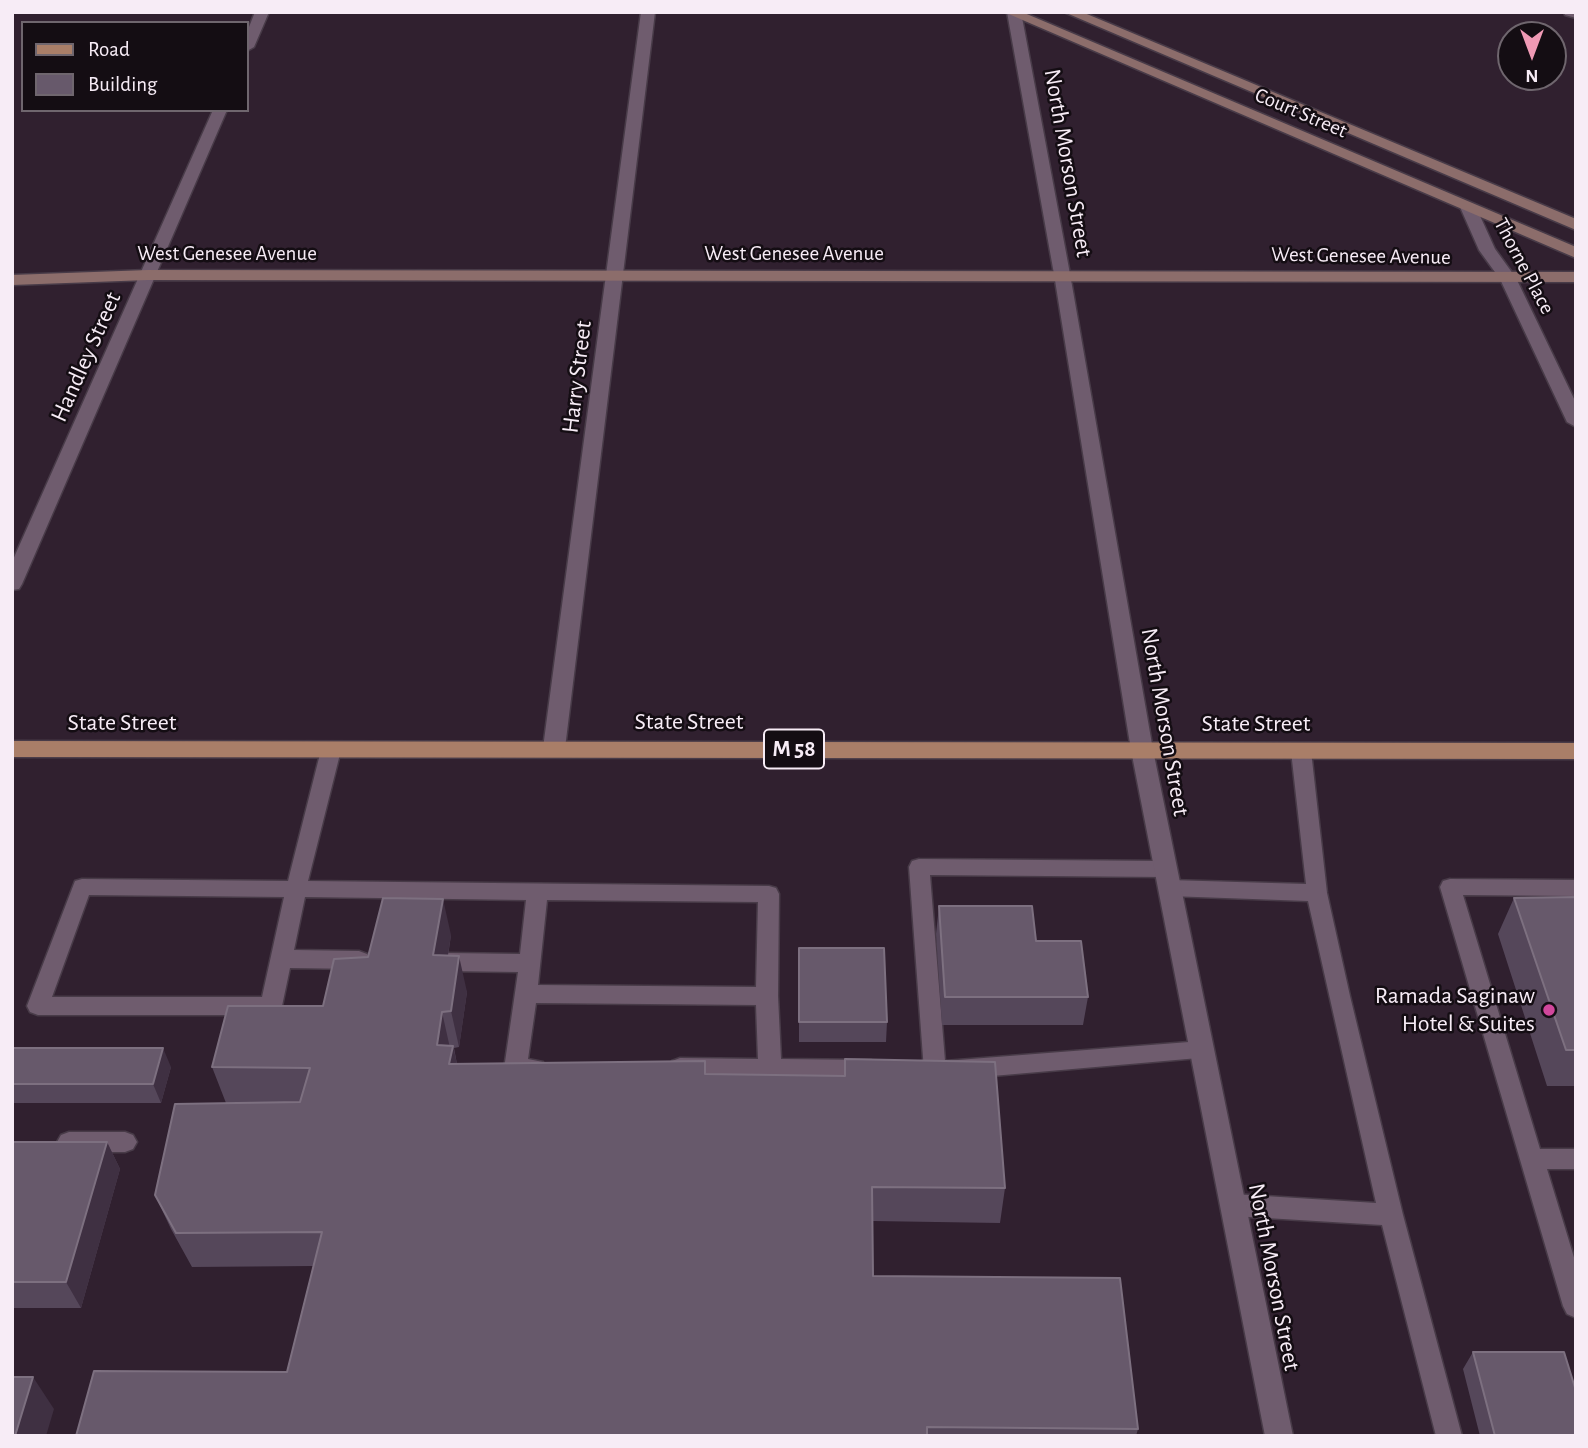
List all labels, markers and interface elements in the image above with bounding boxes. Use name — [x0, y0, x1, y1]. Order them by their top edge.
legend — [21, 21, 248, 112]
north arrow — [1497, 21, 1567, 91]
text: Road — [88, 39, 130, 60]
text: N — [1525, 66, 1539, 85]
street label: North Morson Street — [1037, 67, 1099, 259]
text: Building — [88, 74, 157, 95]
street label: Court Street — [1251, 82, 1351, 144]
street label: Thorne Place — [1488, 214, 1560, 318]
street label: West Genesee Avenue — [137, 241, 317, 267]
street label: West Genesee Avenue — [704, 241, 884, 267]
street label: West Genesee Avenue — [1271, 242, 1451, 270]
street label: Handley Street — [45, 288, 127, 426]
street label: Harry Street — [556, 319, 598, 435]
street label: North Morson Street — [1134, 626, 1196, 818]
street label: State Street — [635, 708, 743, 736]
street label: State Street — [68, 709, 176, 737]
street label: State Street — [1202, 710, 1310, 738]
road number: M 58 — [764, 730, 824, 768]
place label: Ramada Saginaw Hotel & Suites — [1375, 982, 1535, 1038]
marker: Ramada Saginaw Hotel & Suites — [1541, 1002, 1557, 1018]
street label: North Morson Street — [1242, 1181, 1306, 1373]

